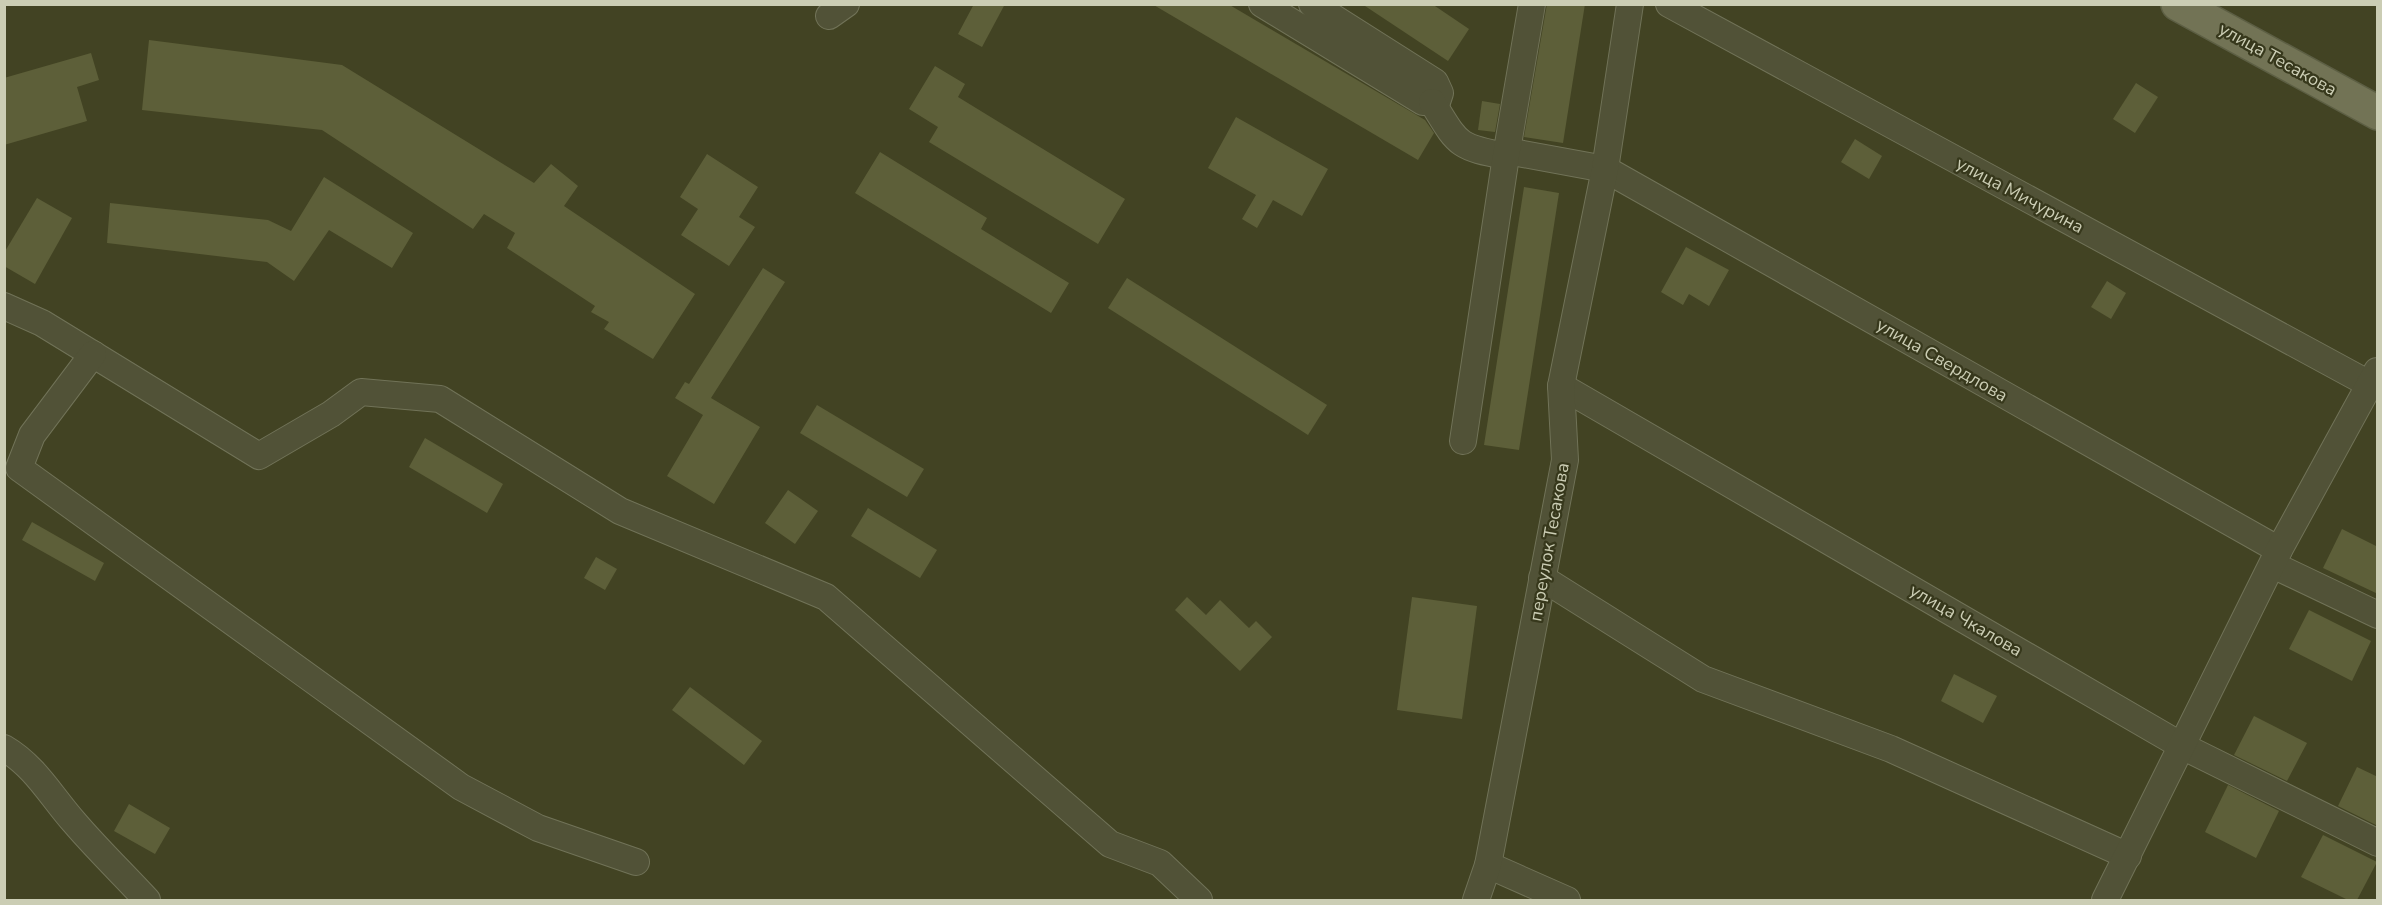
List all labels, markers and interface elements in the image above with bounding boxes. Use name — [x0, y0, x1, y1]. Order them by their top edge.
street label: улица Тесакова — [2215, 17, 2341, 101]
street label: улица Мичурина — [1952, 151, 2088, 239]
street label: улица Свердлова — [1872, 313, 2012, 407]
street label: переулок Тесакова — [1523, 461, 1575, 623]
street label: улица Чкалова — [1905, 578, 2027, 662]

